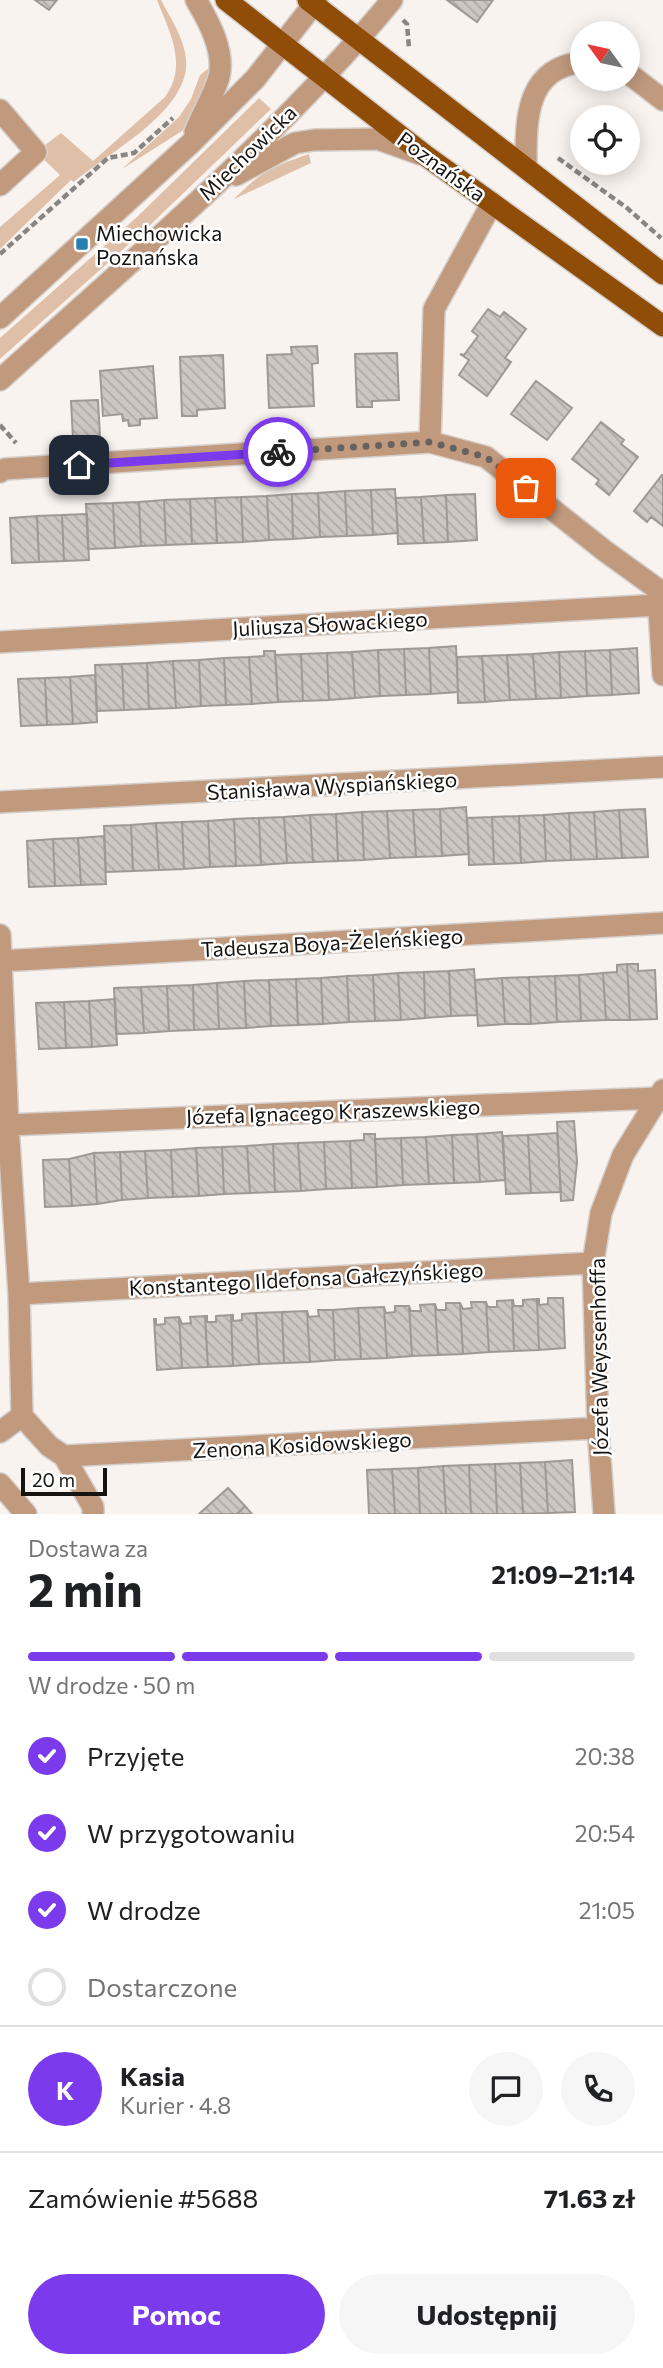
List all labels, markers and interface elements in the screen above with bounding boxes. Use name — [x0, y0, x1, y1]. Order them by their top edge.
north arrow — [570, 21, 640, 91]
map controls — [570, 21, 640, 175]
street label: Miechowicka — [193, 99, 301, 205]
button: locate — [570, 105, 640, 175]
street label: Poznańska — [393, 126, 491, 206]
place label: Miechowicka Poznańska — [96, 220, 222, 269]
marker: Miechowicka Poznańska — [74, 236, 90, 252]
courier — [243, 417, 313, 487]
icon: bike — [259, 433, 297, 471]
pin — [49, 435, 109, 495]
icon: home — [60, 446, 98, 484]
pin — [496, 458, 556, 518]
icon: bag — [507, 469, 545, 507]
street label: Juliusza Słowackiego — [232, 605, 428, 641]
street label: Stanisława Wyspiańskiego — [206, 766, 458, 804]
street label: Tadeusza Boya-Żeleńskiego — [200, 923, 464, 961]
street label: Józefa Ignacego Kraszewskiego — [185, 1093, 481, 1129]
street label: Konstantego Ildefonsa Gałczyńskiego — [128, 1256, 484, 1300]
street label: Józefa Weyssenhoffa — [584, 1258, 612, 1456]
street label: Zenona Kosidowskiego — [192, 1426, 412, 1462]
scale bar — [21, 1465, 107, 1497]
text: 20 m — [32, 1468, 75, 1491]
text: Dostawa za — [28, 1534, 148, 1562]
text: 21:09–21:14 — [491, 1558, 635, 1589]
text: 2 min — [28, 1560, 143, 1616]
text: W drodze · 50 m — [28, 1671, 195, 1699]
icon: check — [28, 1737, 66, 1775]
text: Przyjęte — [87, 1740, 184, 1771]
text: 20:38 — [575, 1742, 635, 1770]
icon: check — [28, 1814, 66, 1852]
text: W przygotowaniu — [87, 1817, 295, 1848]
text: 20:54 — [575, 1819, 635, 1847]
icon: check — [28, 1891, 66, 1929]
text: W drodze — [87, 1894, 201, 1925]
text: 21:05 — [579, 1896, 635, 1924]
text: Dostarczone — [87, 1971, 237, 2002]
button: chat — [469, 2052, 543, 2126]
button: phone — [561, 2052, 635, 2126]
text: Kasia — [120, 2060, 185, 2091]
text: K — [56, 2074, 74, 2105]
text: Kurier · 4.8 — [120, 2091, 231, 2119]
text: Zamówienie #5688 — [28, 2182, 258, 2213]
text: 71.63 zł — [544, 2182, 635, 2213]
button: Pomoc — [28, 2274, 325, 2354]
button: Udostępnij — [339, 2274, 635, 2354]

